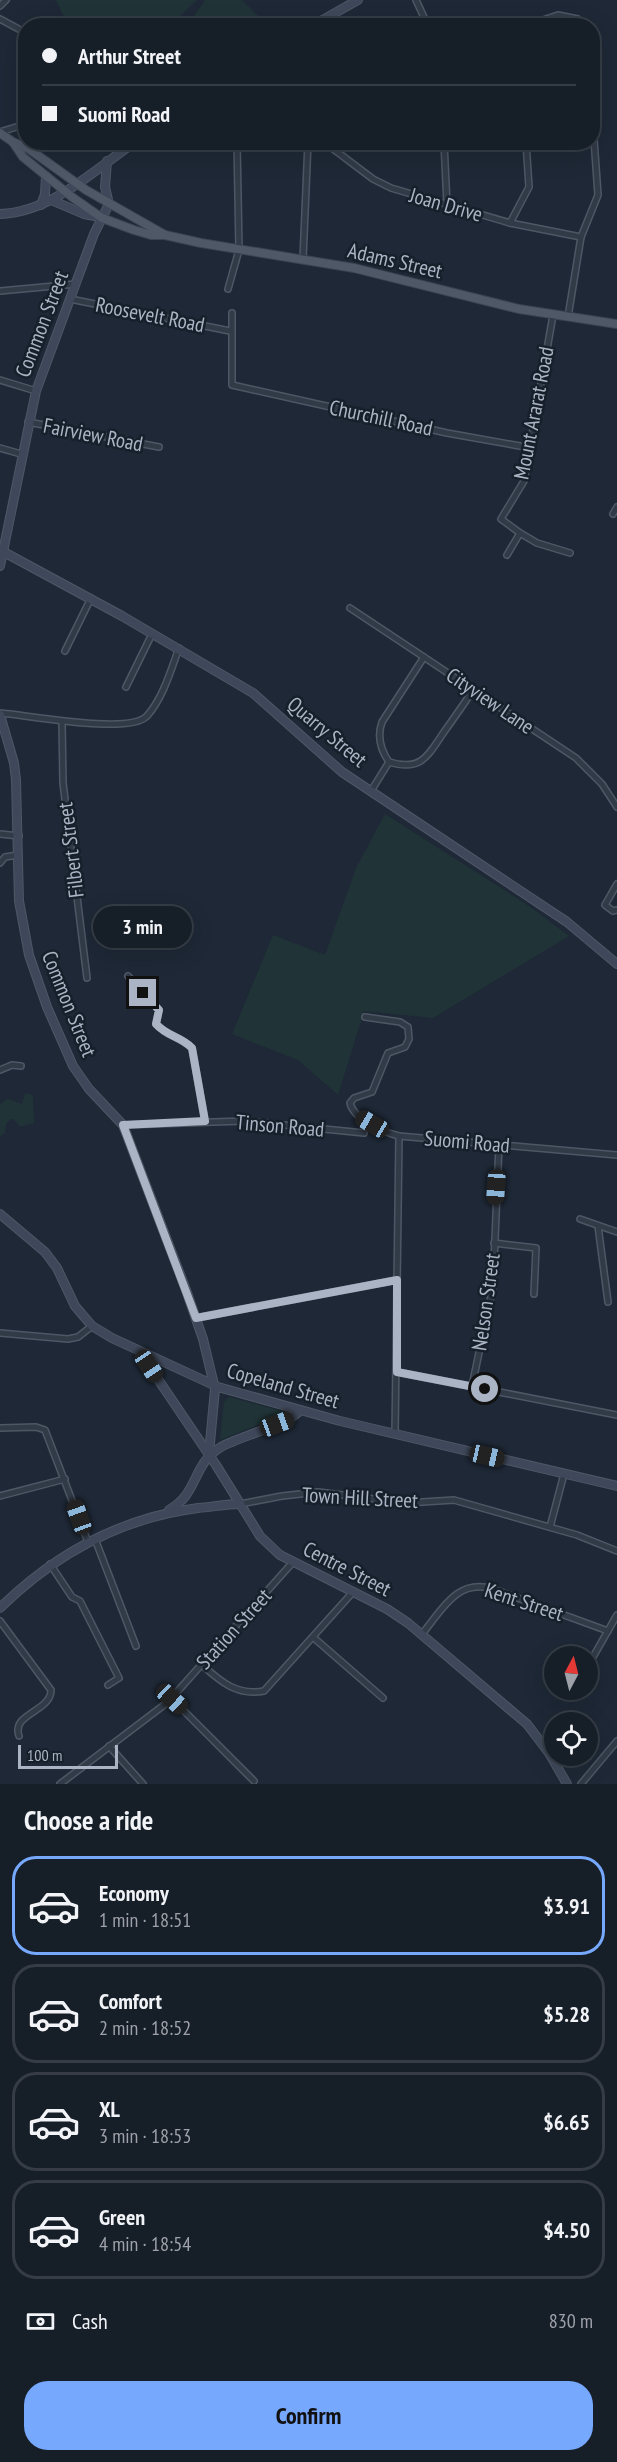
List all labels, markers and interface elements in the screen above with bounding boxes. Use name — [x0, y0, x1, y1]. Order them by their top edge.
text: Arthur Street — [78, 42, 181, 70]
text: Suomi Road — [78, 100, 170, 128]
street label: Joan Drive — [406, 181, 486, 228]
street label: Adams Street — [345, 237, 445, 285]
street label: Common Street — [9, 267, 74, 381]
street label: Roosevelt Road — [93, 291, 207, 338]
street label: Mount Ararat Road — [507, 344, 560, 482]
street label: Churchill Road — [327, 393, 435, 442]
street label: Fairview Road — [41, 412, 145, 457]
street label: Cityview Lane — [441, 661, 539, 740]
street label: Quarry Street — [282, 690, 373, 773]
street label: Filbert Street — [51, 801, 90, 899]
callout: 3 min — [94, 906, 192, 948]
text: 3 min — [122, 914, 163, 940]
street label: Common Street — [36, 947, 103, 1061]
route end — [129, 979, 156, 1006]
car — [352, 1107, 392, 1141]
street label: Tinson Road — [235, 1108, 325, 1143]
street label: Suomi Road — [423, 1124, 511, 1159]
car — [486, 1168, 506, 1206]
street label: Nelson Street — [465, 1251, 506, 1352]
car — [131, 1346, 167, 1386]
street label: Copeland Street — [224, 1357, 343, 1414]
route start — [471, 1375, 498, 1402]
car — [257, 1409, 297, 1439]
car — [467, 1443, 507, 1469]
street label: Town Hill Street — [302, 1481, 419, 1514]
car — [64, 1497, 94, 1537]
street label: Centre Street — [299, 1535, 396, 1602]
street label: Kent Street — [481, 1576, 567, 1627]
street label: Station Street — [190, 1582, 277, 1675]
north arrow — [544, 1646, 598, 1700]
map controls — [544, 1646, 598, 1766]
car — [153, 1680, 191, 1718]
button: locate — [544, 1712, 598, 1766]
scale bar — [18, 1742, 118, 1770]
text: 100 m — [27, 1745, 62, 1765]
text: Choose a ride — [24, 1803, 153, 1837]
icon: car — [27, 1879, 81, 1933]
text: Economy — [99, 1879, 169, 1907]
text: $3.91 — [543, 1892, 590, 1920]
text: 1 min · 18:51 — [99, 1907, 191, 1933]
icon: car — [27, 1987, 81, 2041]
text: Comfort — [99, 1987, 162, 2015]
text: $5.28 — [543, 2000, 590, 2028]
text: 2 min · 18:52 — [99, 2015, 191, 2041]
icon: car — [27, 2095, 81, 2149]
text: XL — [99, 2095, 120, 2123]
text: $6.65 — [543, 2108, 590, 2136]
text: 3 min · 18:53 — [99, 2123, 191, 2149]
icon: car — [27, 2203, 81, 2257]
text: Green — [99, 2203, 145, 2231]
text: $4.50 — [543, 2216, 590, 2244]
text: 4 min · 18:54 — [99, 2231, 191, 2257]
icon: cash — [24, 2305, 57, 2338]
text: Cash — [72, 2307, 108, 2335]
text: 830 m — [549, 2308, 593, 2334]
button: Confirm — [24, 2381, 593, 2450]

